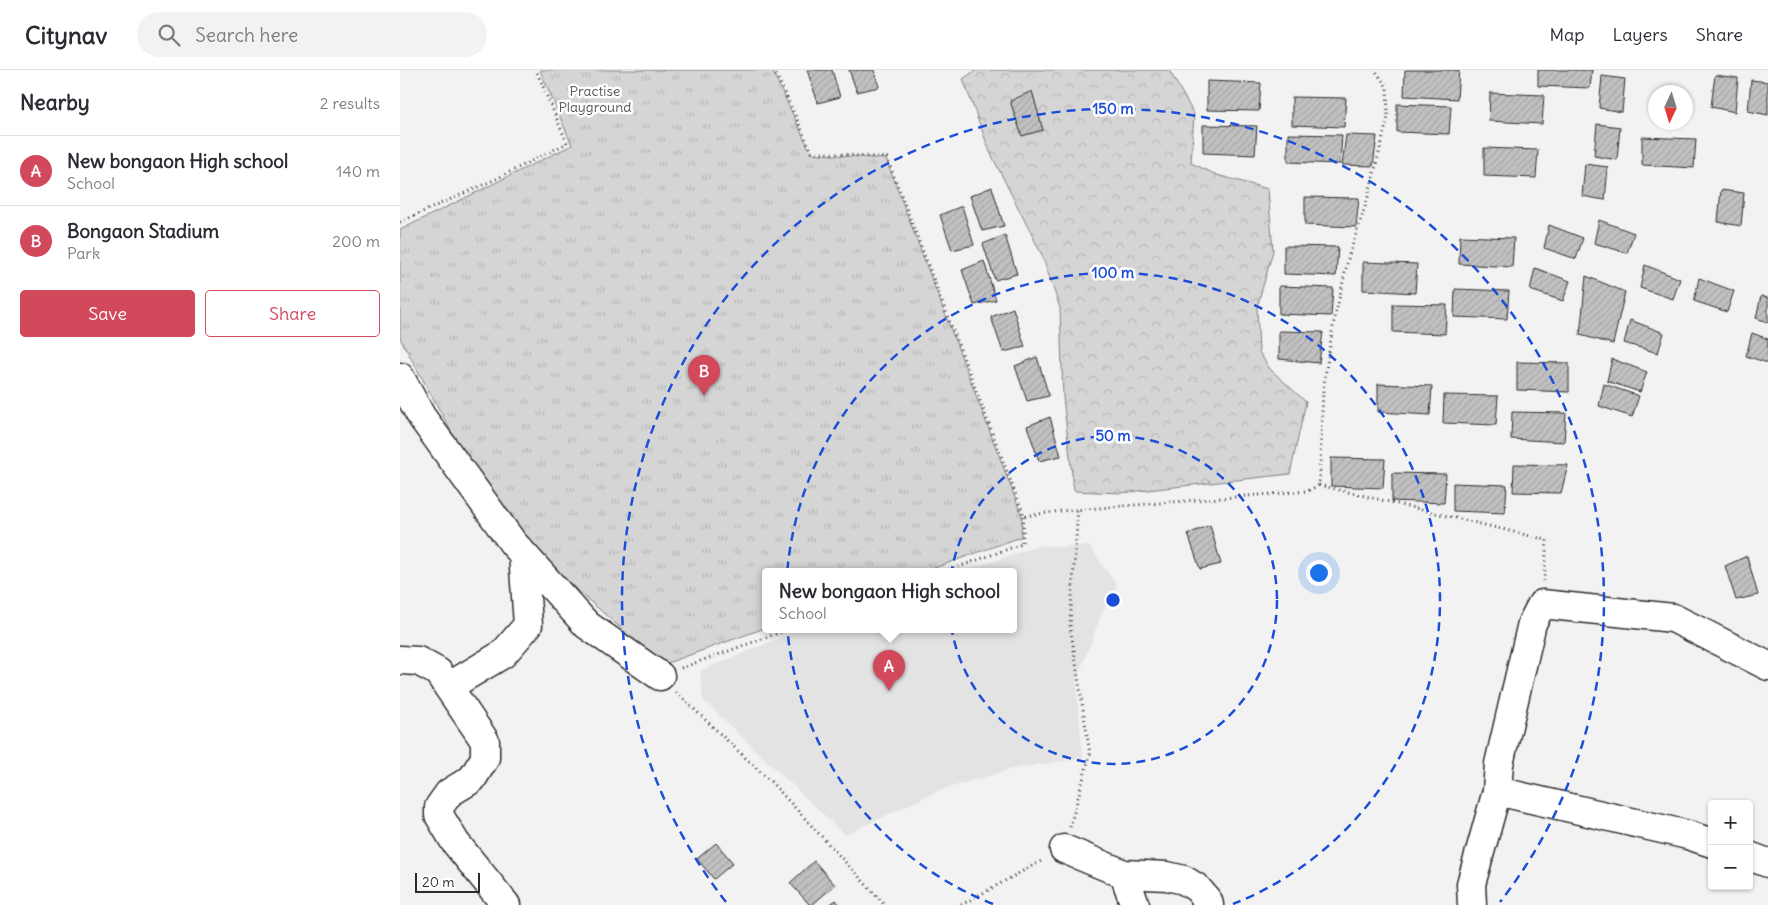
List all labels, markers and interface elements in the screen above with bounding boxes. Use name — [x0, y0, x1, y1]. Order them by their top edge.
search box — [137, 12, 487, 57]
text: Citynav — [25, 20, 107, 50]
icon: search — [155, 21, 183, 49]
text: Search here — [195, 23, 298, 47]
text: Map — [1549, 23, 1584, 46]
text: Layers — [1612, 23, 1668, 46]
text: Share — [1696, 23, 1743, 46]
park label: Practise Playground — [558, 82, 632, 116]
north arrow — [1648, 85, 1693, 130]
text: Nearby — [20, 89, 90, 116]
text: 2 results — [320, 93, 380, 113]
text: 150 m — [1092, 99, 1134, 118]
text: New bongaon High school — [67, 149, 288, 173]
text: A — [31, 161, 41, 181]
text: 140 m — [336, 161, 380, 181]
text: School — [67, 173, 115, 193]
text: Bongaon Stadium — [67, 219, 219, 243]
text: B — [31, 231, 41, 251]
text: 200 m — [332, 231, 380, 251]
text: Park — [67, 243, 100, 263]
text: 100 m — [1092, 263, 1134, 282]
button: Save — [20, 290, 195, 337]
button: Share — [205, 290, 380, 337]
pin: B — [688, 355, 720, 396]
text: 50 m — [1095, 426, 1131, 445]
your location — [1306, 560, 1332, 586]
popup — [762, 568, 1017, 633]
text: New bongaon High school — [779, 579, 1000, 603]
centre of rings — [1104, 591, 1122, 609]
text: School — [779, 603, 827, 623]
pin: A — [873, 650, 905, 691]
map controls — [1708, 800, 1753, 890]
button: + — [1708, 800, 1753, 845]
button: − — [1708, 845, 1753, 890]
scale bar — [415, 870, 480, 893]
text: 20 m — [422, 873, 455, 891]

